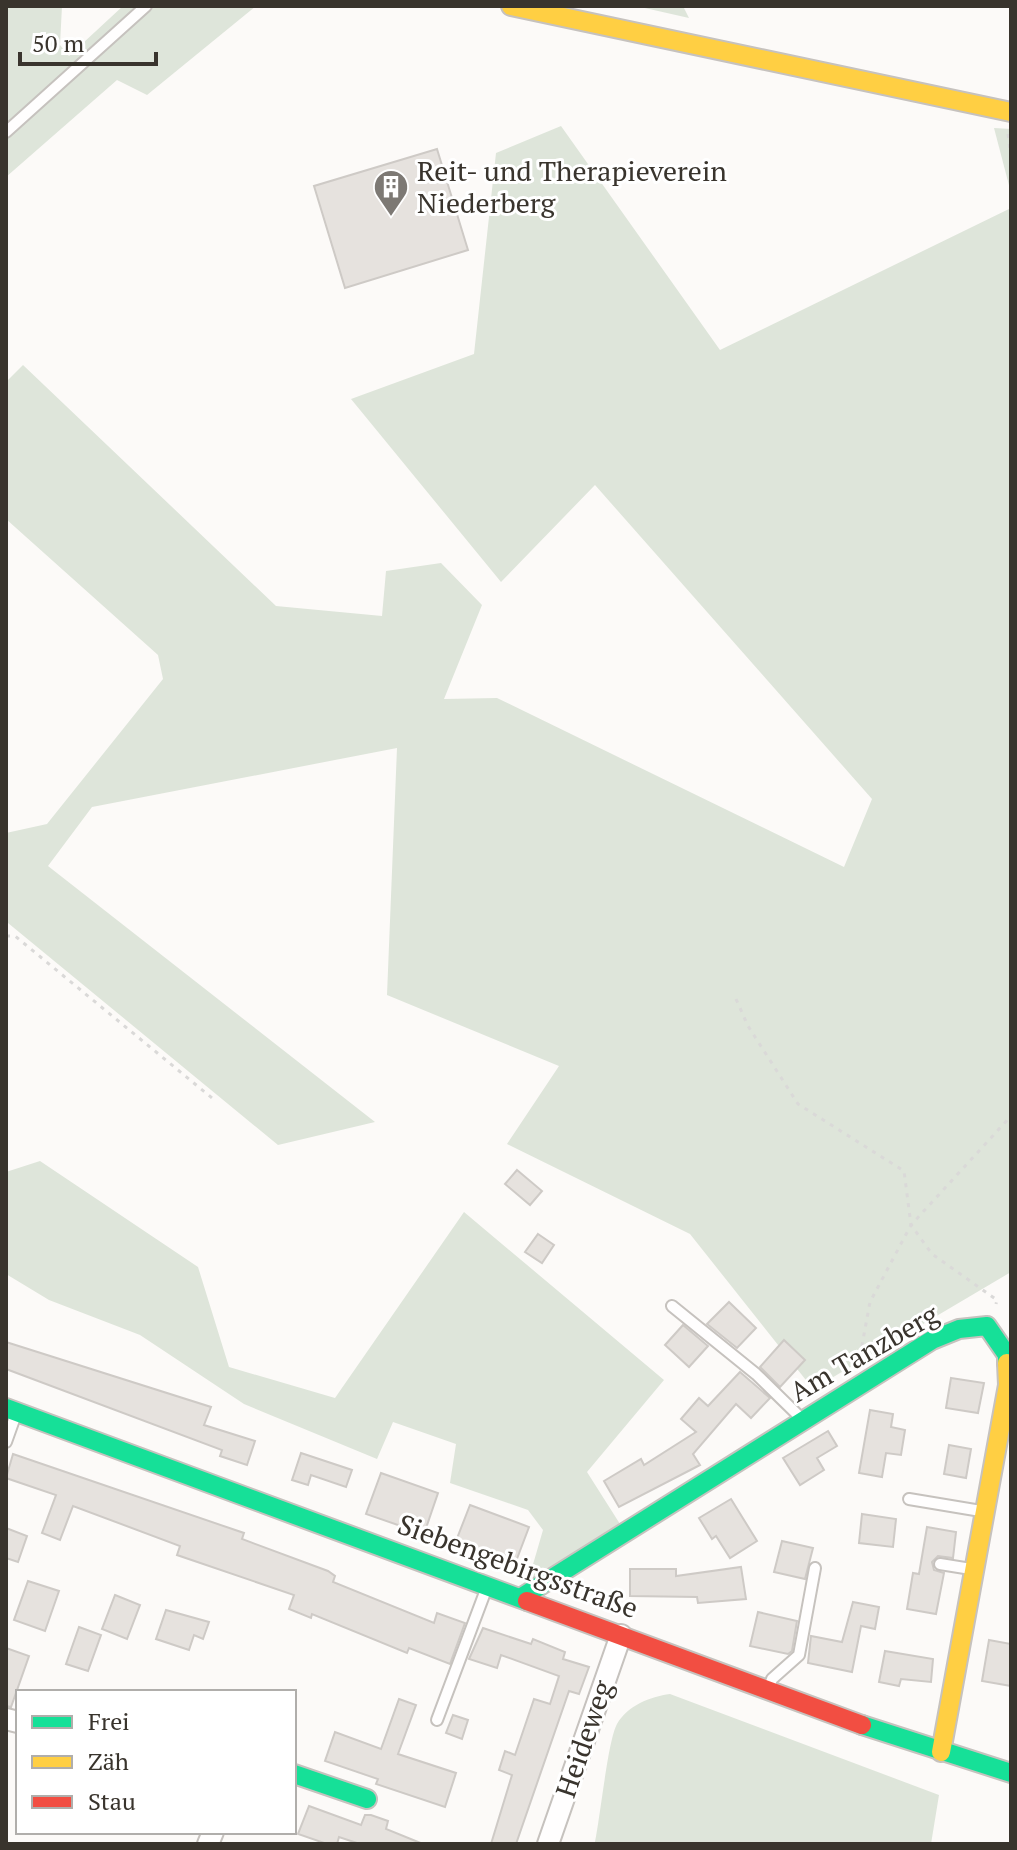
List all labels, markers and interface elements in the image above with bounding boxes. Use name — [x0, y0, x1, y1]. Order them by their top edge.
scale bar — [20, 16, 156, 66]
text: 50 m — [32, 27, 84, 59]
place label: Reit- und Therapieverein Niederberg — [417, 152, 727, 221]
building icon: Reit- und Therapieverein Niederberg — [372, 168, 410, 218]
street label: Am Tanzberg — [783, 1294, 946, 1410]
street label: Siebengebirgsstraße — [393, 1505, 643, 1626]
street label: Heideweg — [546, 1674, 621, 1802]
legend — [16, 1690, 296, 1834]
text: Frei — [88, 1705, 130, 1737]
text: Zäh — [88, 1745, 129, 1777]
text: Stau — [88, 1785, 136, 1817]

